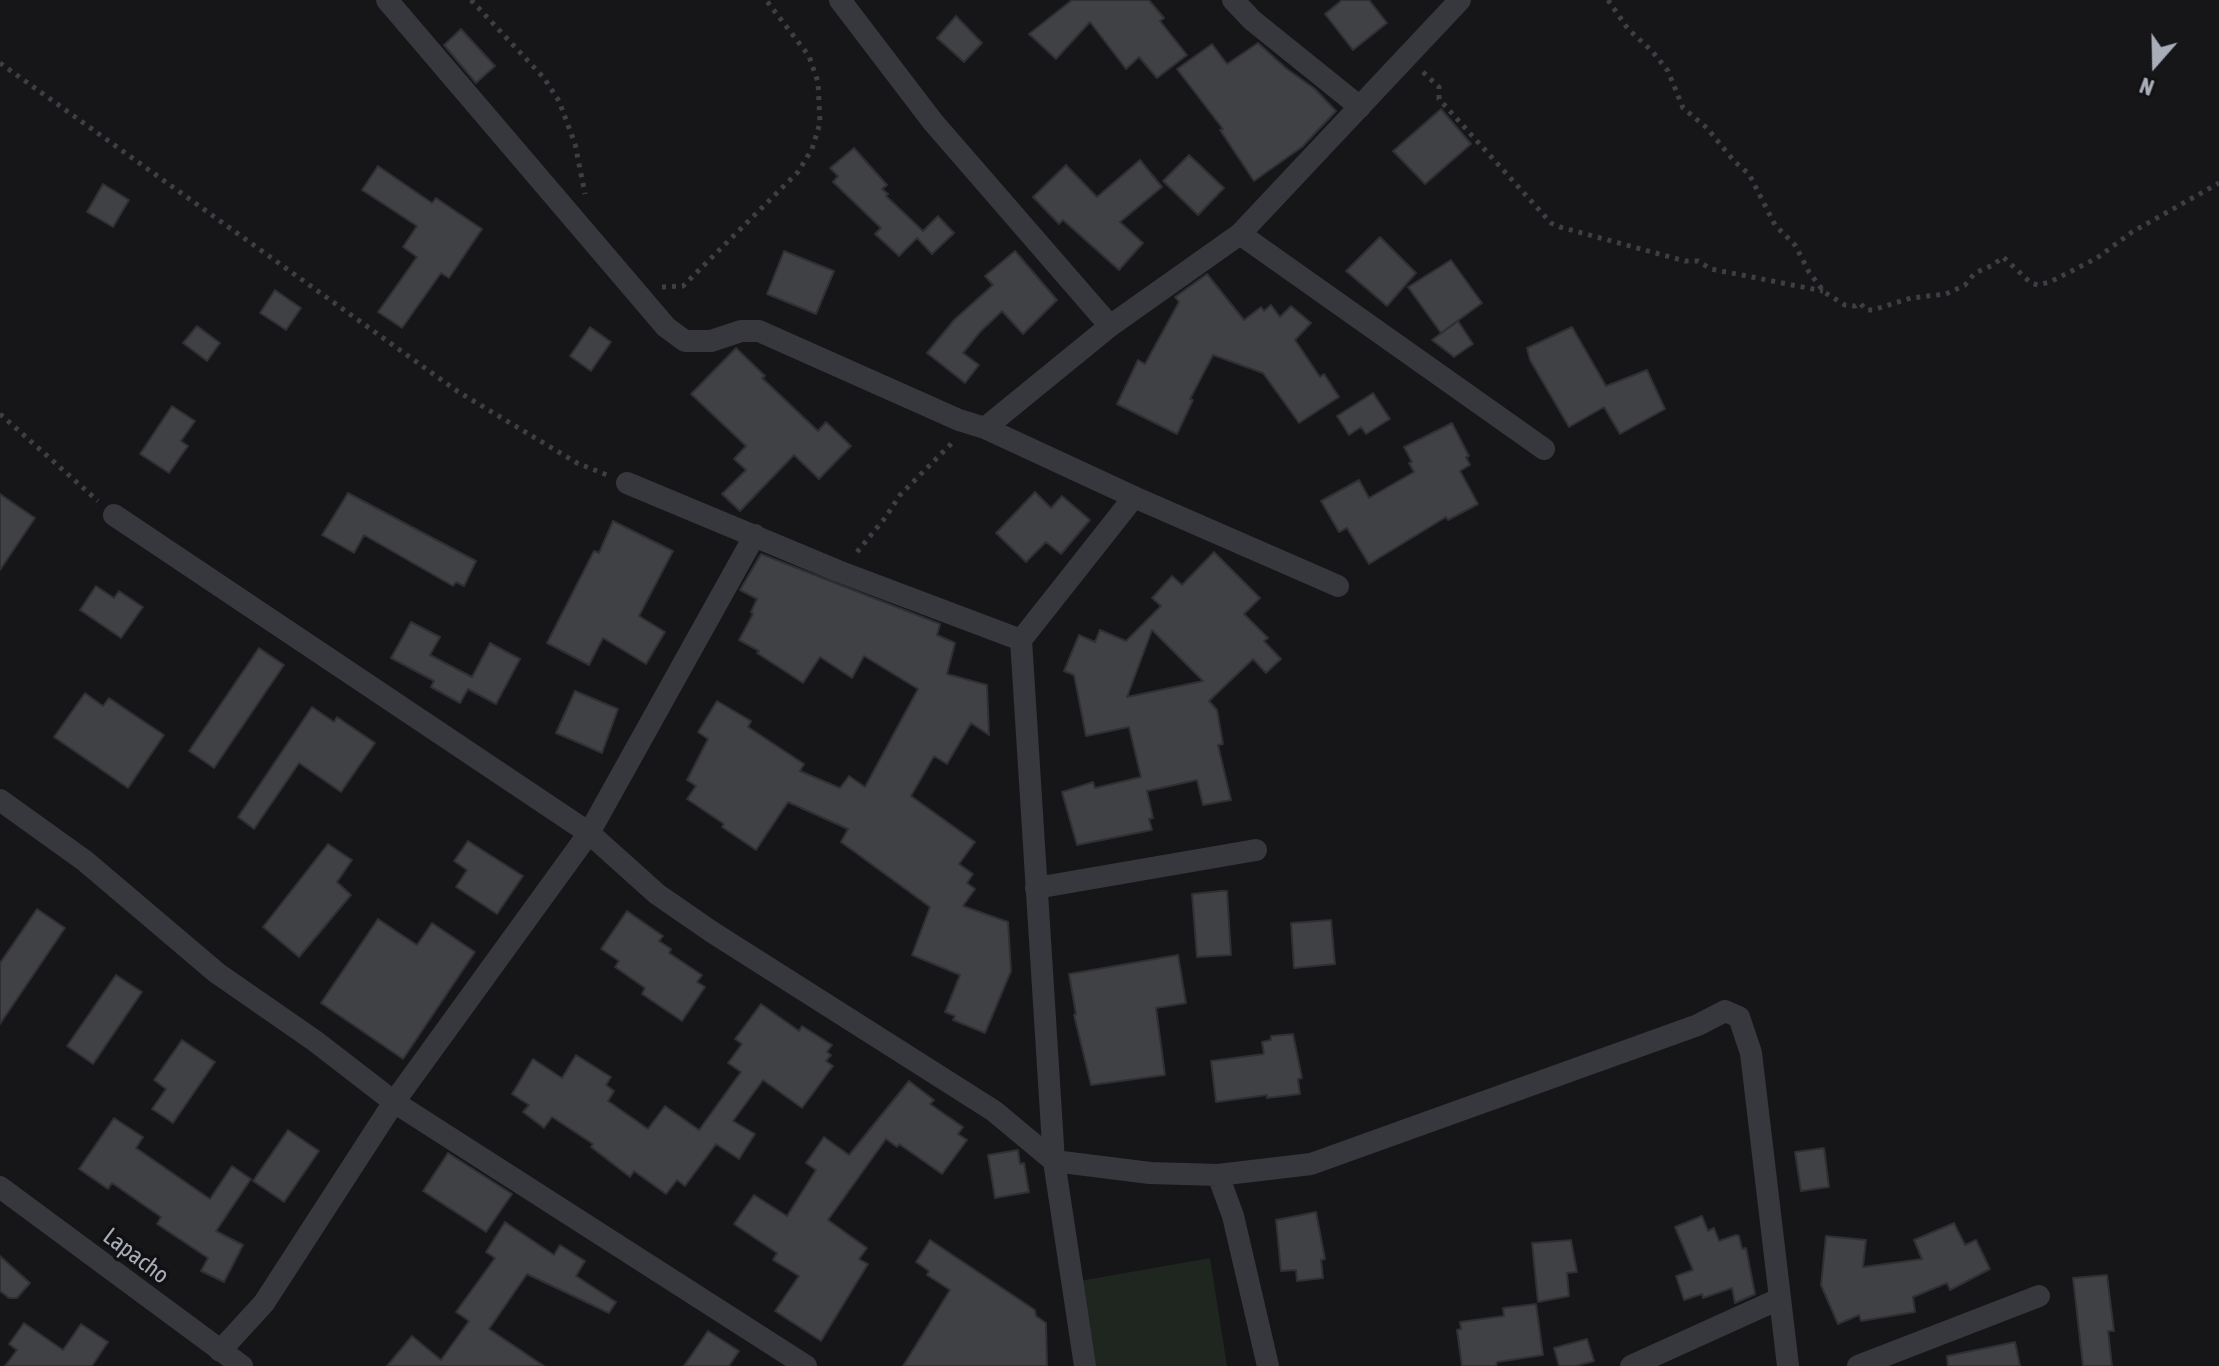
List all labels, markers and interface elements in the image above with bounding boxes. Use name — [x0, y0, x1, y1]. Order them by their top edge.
north arrow — [2115, 24, 2195, 104]
text: N — [2136, 72, 2157, 101]
street label: Lapacho — [97, 1222, 175, 1290]

